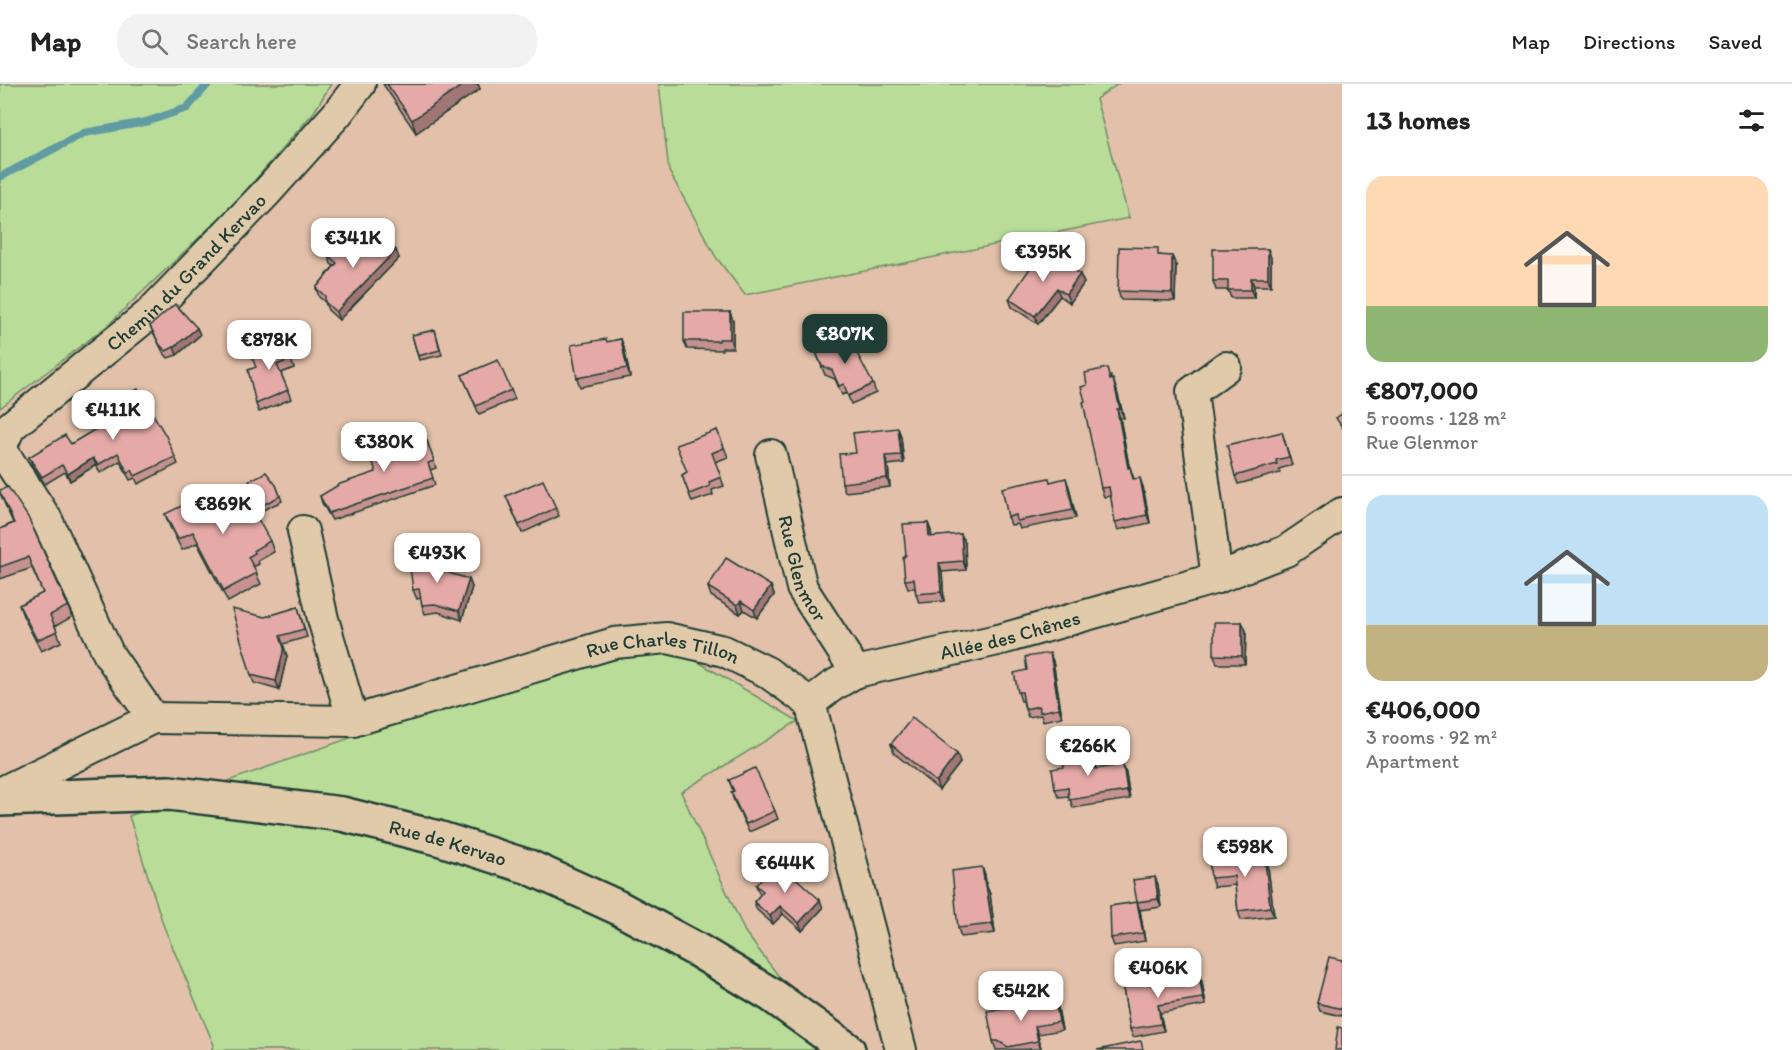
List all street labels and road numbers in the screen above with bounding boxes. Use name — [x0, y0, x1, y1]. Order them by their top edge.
street label: Chemin du Grand Kervao — [101, 188, 271, 356]
street label: Rue Glenmor — [773, 513, 832, 626]
street label: Allée des Chênes — [938, 605, 1083, 665]
street label: Rue Charles Tillon — [583, 626, 744, 669]
street label: Rue de Kervao — [387, 814, 510, 871]

